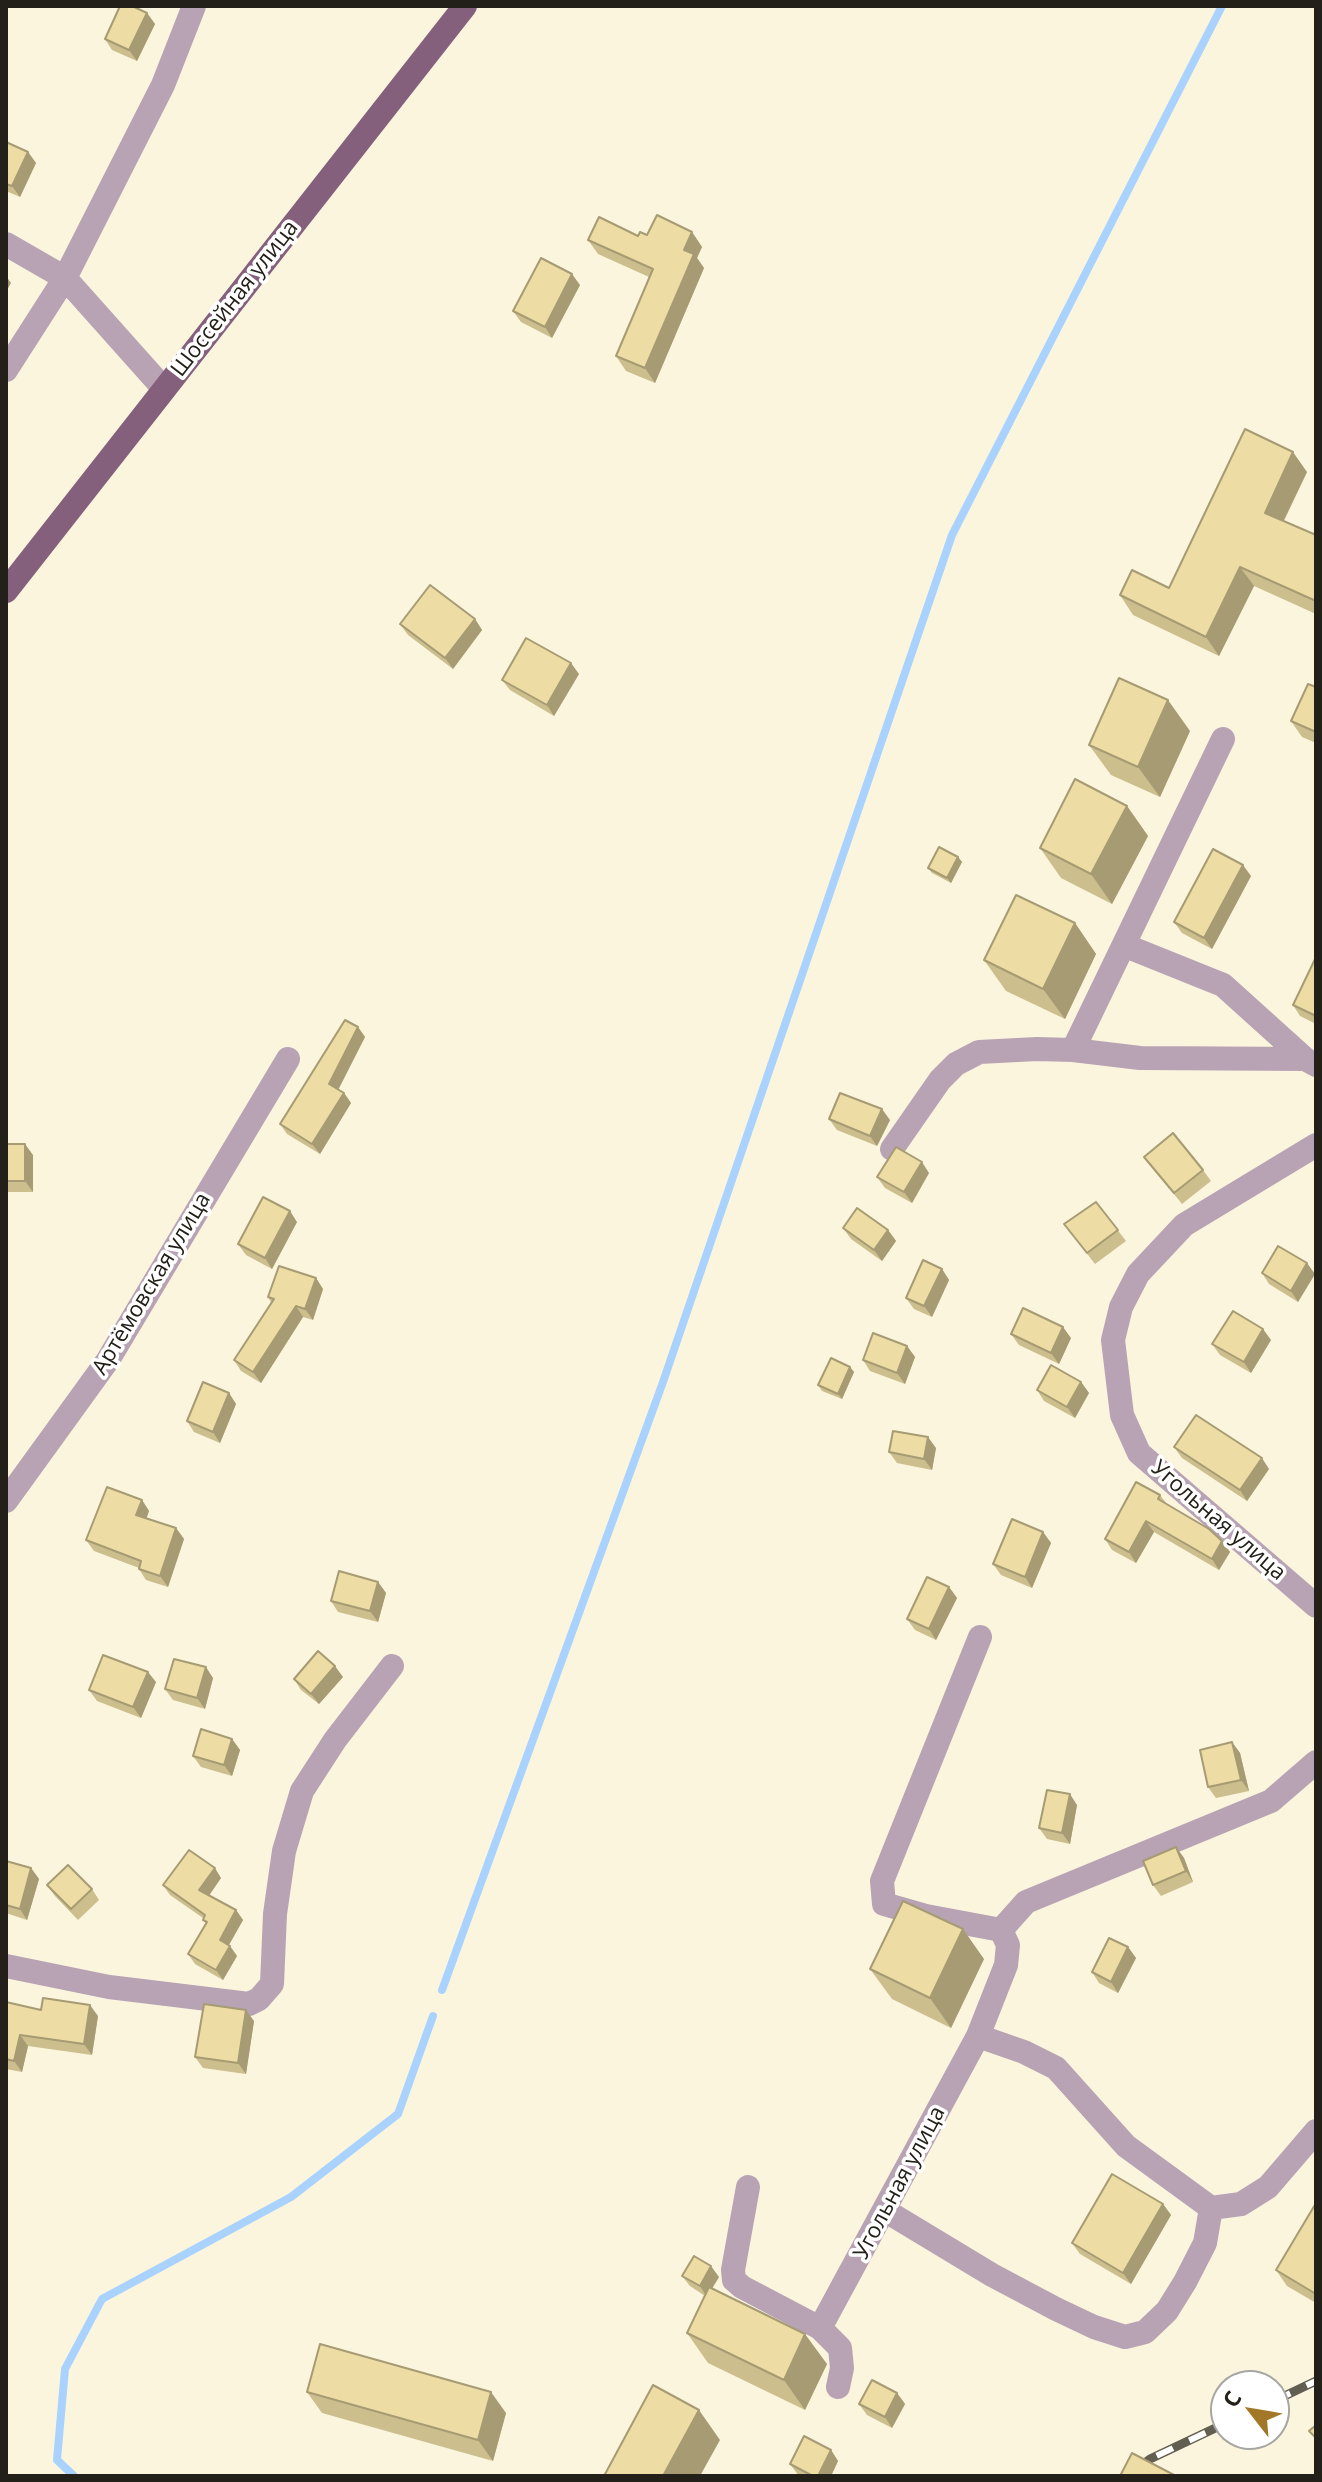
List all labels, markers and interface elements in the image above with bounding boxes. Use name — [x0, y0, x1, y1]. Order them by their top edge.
street label: Шоссейная улица — [166, 216, 304, 382]
street label: Артёмовская улица — [87, 1188, 217, 1380]
street label: Угольная улица — [1145, 1455, 1291, 1587]
street label: Угольная улица — [849, 2102, 951, 2264]
north arrow — [1210, 2370, 1290, 2450]
text: С — [1215, 2385, 1248, 2412]

